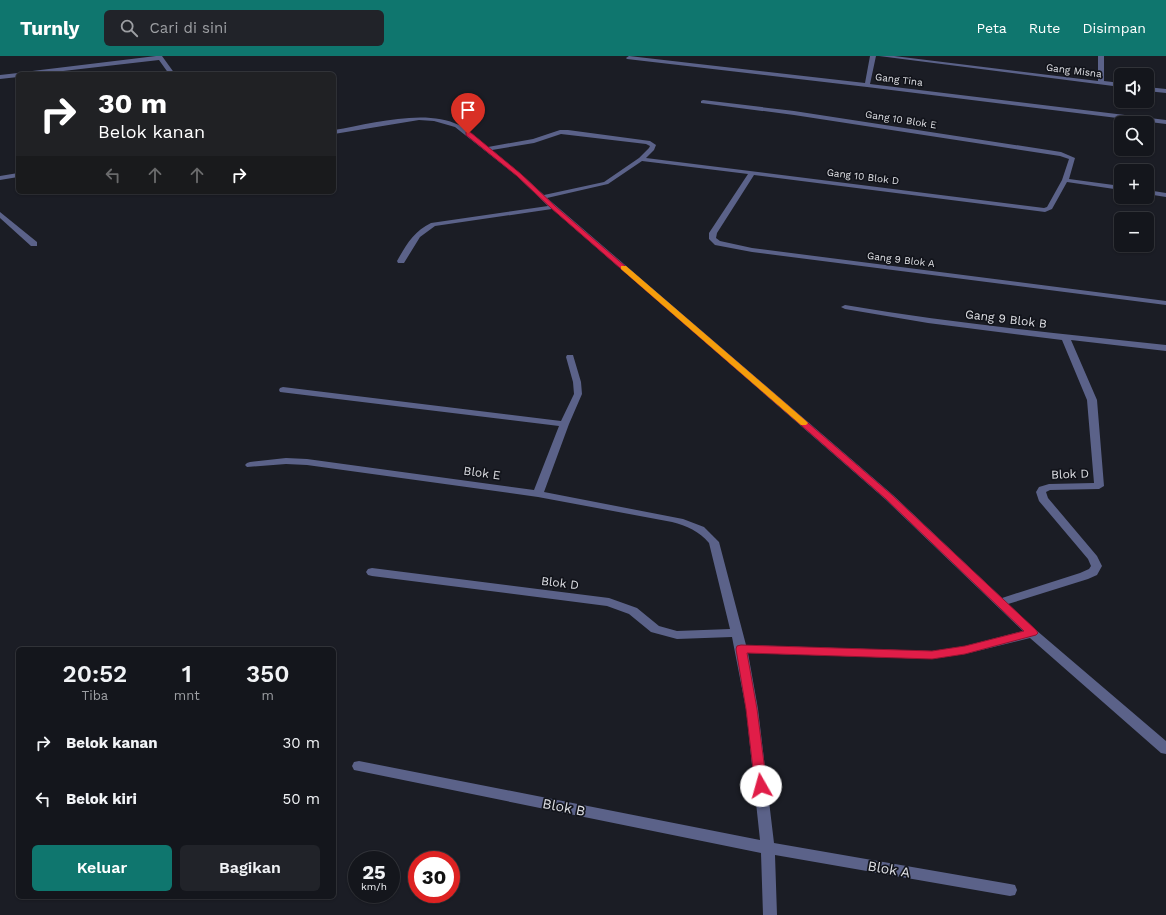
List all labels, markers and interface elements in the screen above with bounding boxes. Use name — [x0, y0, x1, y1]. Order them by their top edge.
search box — [104, 10, 384, 46]
text: Turnly — [20, 17, 80, 40]
icon: search — [118, 17, 140, 39]
text: Cari di sini — [150, 19, 227, 37]
text: Peta — [977, 20, 1007, 36]
text: Rute — [1029, 20, 1060, 36]
text: Disimpan — [1082, 20, 1146, 36]
street label: Gang Misna — [1045, 62, 1103, 79]
map controls — [1114, 68, 1154, 252]
button: sound — [1114, 68, 1154, 108]
street label: Gang Tina — [874, 71, 924, 88]
text: 30 m — [98, 87, 167, 120]
icon: right — [32, 88, 84, 140]
pin — [451, 93, 485, 134]
icon: arrive — [457, 99, 479, 121]
street label: Gang 10 Blok E — [865, 108, 937, 131]
button: search — [1114, 116, 1154, 156]
text: Belok kanan — [98, 121, 205, 142]
icon: left — [102, 164, 124, 186]
icon: ahead — [144, 164, 166, 186]
icon: ahead — [186, 164, 208, 186]
icon: right — [228, 164, 250, 186]
button: + — [1114, 164, 1154, 204]
street label: Gang 10 Blok D — [826, 167, 900, 186]
button: − — [1114, 212, 1154, 252]
street label: Gang 9 Blok A — [866, 250, 936, 269]
street label: Gang 9 Blok B — [964, 307, 1048, 331]
street label: Blok E — [463, 463, 502, 483]
street label: Blok D — [1051, 466, 1089, 482]
street label: Blok D — [540, 574, 580, 592]
text: 20:52 — [63, 660, 127, 688]
text: 1 — [182, 660, 192, 688]
text: 350 — [246, 660, 289, 688]
text: Tiba — [82, 688, 108, 703]
text: mnt — [174, 688, 200, 703]
text: m — [262, 688, 274, 703]
icon: right — [32, 732, 54, 754]
text: Belok kanan — [66, 734, 157, 752]
text: 30 m — [283, 734, 320, 752]
position arrow — [740, 765, 782, 807]
icon: left — [32, 788, 54, 810]
text: Belok kiri — [66, 790, 137, 808]
text: 50 m — [283, 790, 320, 808]
street label: Blok B — [541, 795, 587, 819]
button: Keluar — [32, 845, 172, 891]
button: Bagikan — [180, 845, 320, 891]
speed limit sign: 30 — [408, 851, 460, 903]
street label: Blok A — [866, 857, 912, 881]
text: 25 — [362, 860, 386, 884]
text: km/h — [361, 881, 387, 892]

